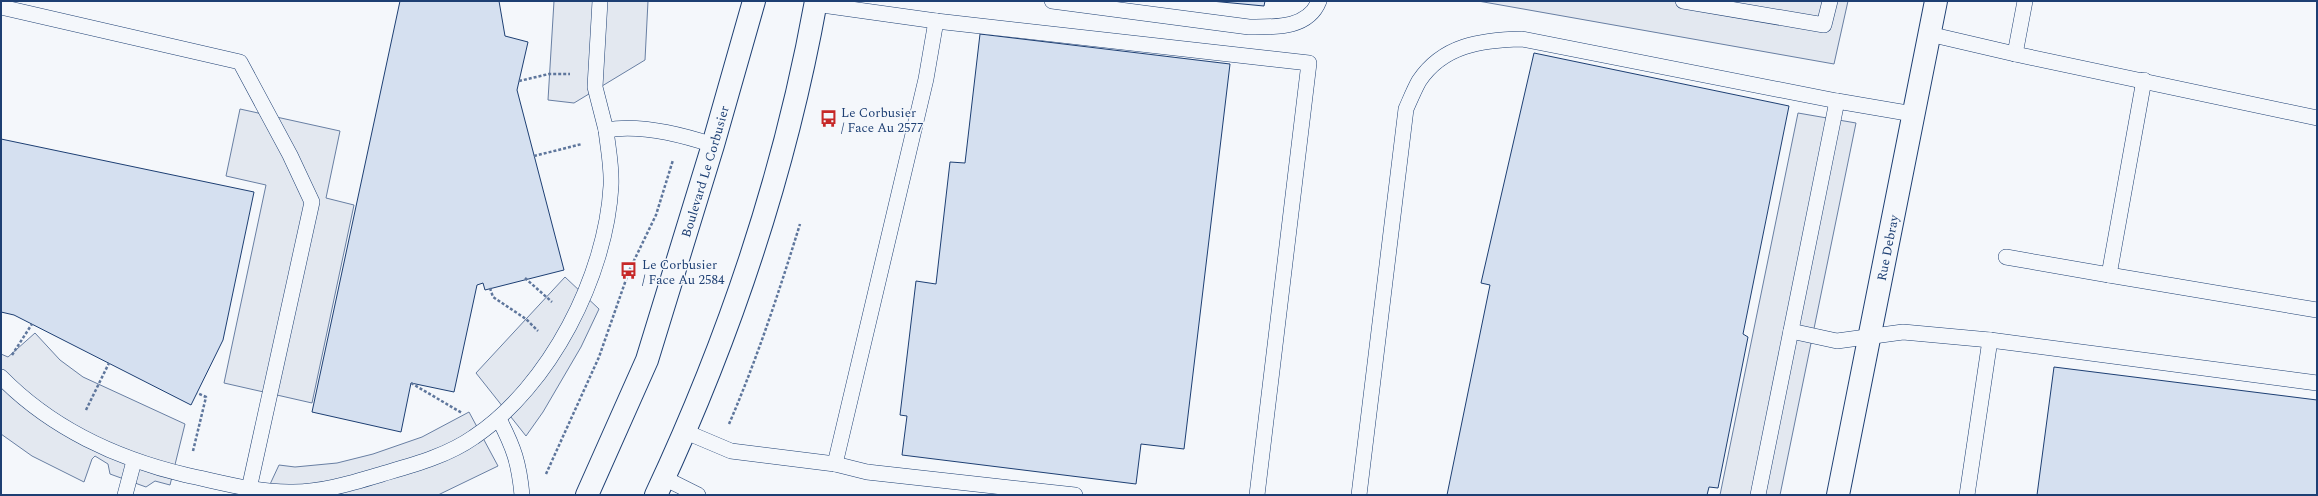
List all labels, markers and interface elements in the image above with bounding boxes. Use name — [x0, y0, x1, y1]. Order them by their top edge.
street label: Boulevard Le Corbusier — [676, 103, 735, 240]
place label: Le Corbusier / Face Au 2577 — [841, 103, 923, 138]
bus stop icon: Le Corbusier / Face Au 2577 — [818, 109, 838, 129]
street label: Rue Debray — [1872, 213, 1904, 283]
place label: Le Corbusier / Face Au 2584 — [642, 255, 725, 290]
bus stop icon: Le Corbusier / Face Au 2584 — [619, 261, 639, 281]

